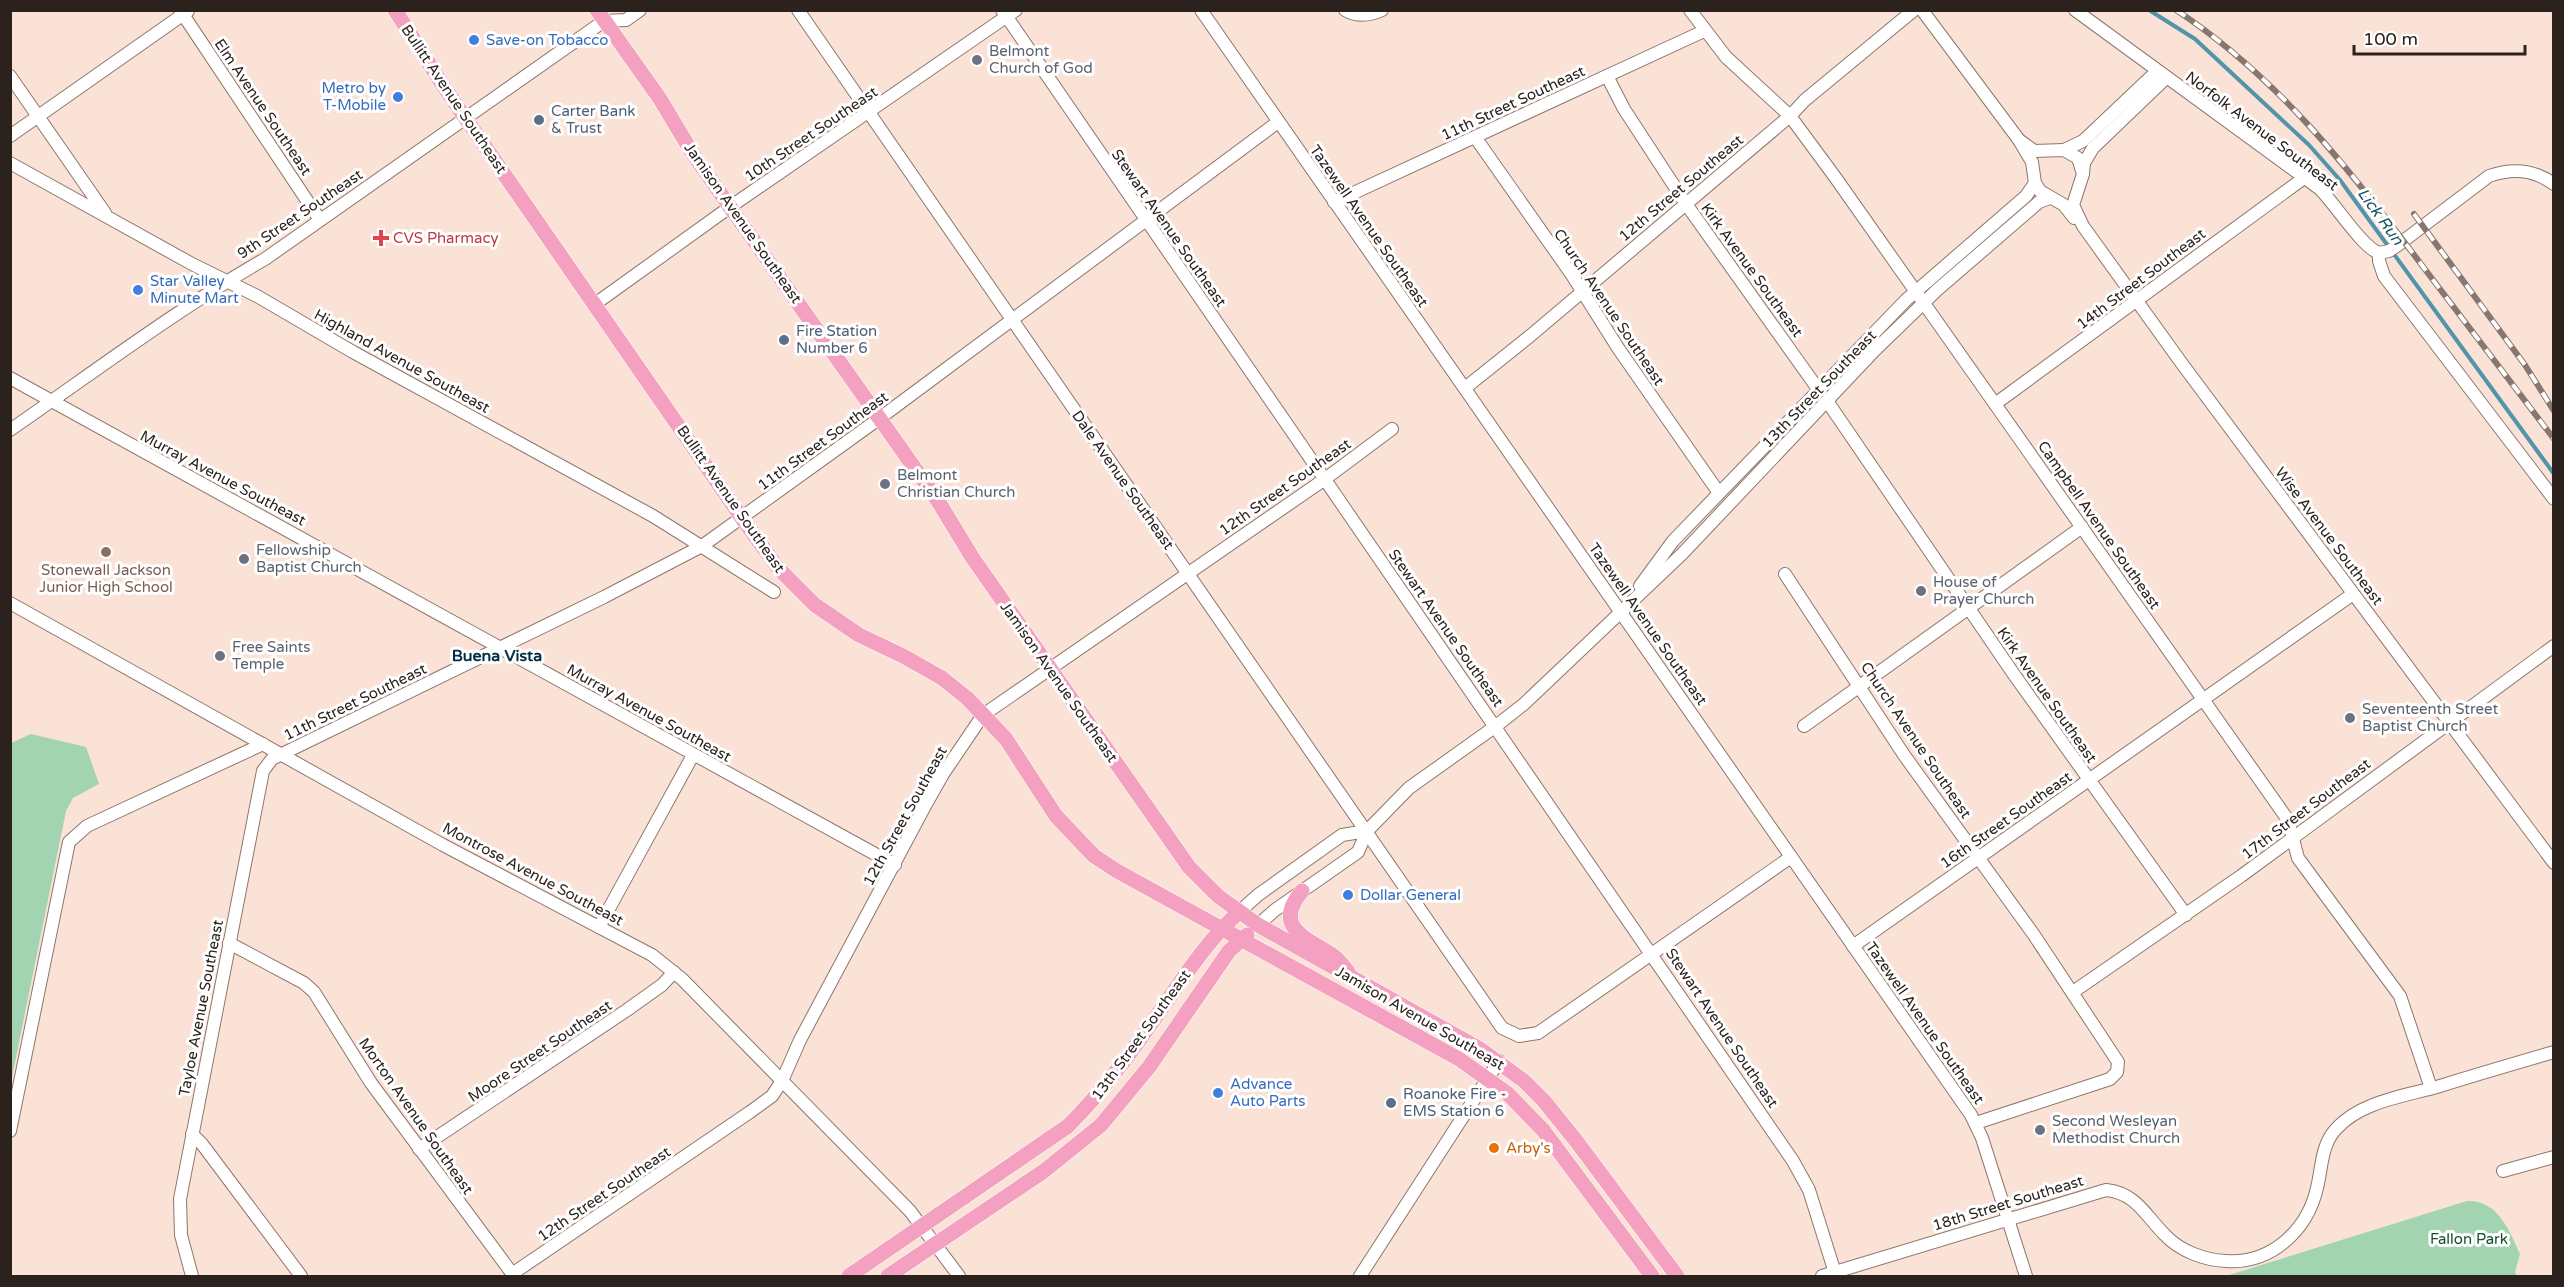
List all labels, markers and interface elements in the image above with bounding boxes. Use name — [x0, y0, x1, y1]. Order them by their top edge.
scale bar — [2354, 18, 2525, 56]
street label: Bullitt Avenue Southeast — [397, 21, 511, 177]
text: 100 m — [2363, 28, 2418, 50]
place label: Save-on Tobacco — [486, 31, 608, 49]
marker: Save-on Tobacco — [467, 33, 481, 47]
street label: Elm Avenue Southeast — [211, 35, 316, 179]
place label: Belmont Church of God — [989, 42, 1093, 77]
marker: Belmont Church of God — [970, 53, 984, 67]
street label: 11th Street Southeast — [1438, 62, 1588, 144]
street label: Norfolk Avenue Southeast — [2182, 68, 2342, 195]
place label: Metro by T-Mobile — [322, 79, 386, 114]
street label: 10th Street Southeast — [741, 83, 881, 185]
marker: Metro by T-Mobile — [391, 90, 405, 104]
place label: Carter Bank & Trust — [551, 102, 636, 137]
marker: Carter Bank & Trust — [532, 113, 546, 127]
street label: 12th Street Southeast — [1615, 131, 1747, 245]
street label: Jamison Avenue Southeast — [681, 139, 806, 307]
street label: Tazewell Avenue Southeast — [1306, 142, 1432, 311]
street label: Stewart Avenue Southeast — [1108, 146, 1231, 310]
street label: 9th Street Southeast — [234, 165, 366, 263]
water label: Lick Run — [2353, 184, 2408, 250]
street label: Kirk Avenue Southeast — [1697, 199, 1807, 341]
street label: Church Avenue Southeast — [1550, 225, 1668, 389]
street label: 14th Street Southeast — [2073, 225, 2209, 333]
place label: CVS Pharmacy — [393, 229, 498, 247]
marker: CVS Pharmacy — [374, 231, 388, 245]
place label: Star Valley Minute Mart — [150, 272, 239, 307]
marker: Star Valley Minute Mart — [131, 283, 145, 297]
street label: Highland Avenue Southeast — [311, 305, 493, 417]
place label: Fire Station Number 6 — [796, 322, 877, 357]
street label: 13th Street Southeast — [1758, 326, 1880, 452]
marker: Fire Station Number 6 — [777, 333, 791, 347]
street label: 11th Street Southeast — [754, 388, 892, 494]
street label: Dale Avenue Southeast — [1068, 407, 1178, 553]
street label: Bullitt Avenue Southeast — [673, 422, 789, 576]
street label: Murray Avenue Southeast — [137, 427, 309, 529]
street label: 12th Street Southeast — [1216, 435, 1354, 539]
street label: Campbell Avenue Southeast — [2034, 437, 2164, 613]
street label: Wise Avenue Southeast — [2271, 463, 2387, 609]
place label: Belmont Christian Church — [897, 466, 1015, 501]
marker: Belmont Christian Church — [878, 477, 892, 491]
street label: Tazewell Avenue Southeast — [1585, 540, 1711, 709]
place label: Fellowship Baptist Church — [256, 541, 362, 576]
marker: Stonewall Jackson Junior High School — [99, 545, 113, 559]
street label: Stewart Avenue Southeast — [1385, 546, 1508, 710]
marker: Fellowship Baptist Church — [237, 552, 251, 566]
place label: Stonewall Jackson Junior High School — [39, 561, 173, 596]
place label: House of Prayer Church — [1933, 573, 2034, 608]
marker: House of Prayer Church — [1914, 584, 1928, 598]
street label: Jamison Avenue Southeast — [997, 598, 1122, 766]
street label: Kirk Avenue Southeast — [1993, 624, 2101, 766]
place label: Free Saints Temple — [232, 638, 310, 673]
district label: Buena Vista — [452, 646, 542, 666]
marker: Free Saints Temple — [213, 649, 227, 663]
street label: Church Avenue Southeast — [1857, 658, 1975, 822]
street label: 11th Street Southeast — [281, 659, 430, 744]
street label: Murray Avenue Southeast — [564, 660, 734, 766]
place label: Seventeenth Street Baptist Church — [2362, 700, 2498, 735]
marker: Seventeenth Street Baptist Church — [2343, 711, 2357, 725]
street label: 12th Street Southeast — [859, 743, 951, 889]
street label: 17th Street Southeast — [2238, 755, 2374, 863]
street label: 16th Street Southeast — [1937, 768, 2075, 872]
street label: Montrose Avenue Southeast — [440, 819, 627, 929]
place label: Dollar General — [1360, 886, 1461, 904]
marker: Dollar General — [1341, 888, 1355, 902]
street label: Tayloe Avenue Southeast — [175, 918, 227, 1098]
street label: Tazewell Avenue Southeast — [1862, 939, 1988, 1108]
street label: Stewart Avenue Southeast — [1662, 945, 1782, 1111]
street label: Jamison Avenue Southeast — [1332, 962, 1508, 1074]
street label: 13th Street Southeast — [1088, 966, 1194, 1104]
street label: Moore Street Southeast — [465, 996, 615, 1106]
street label: Morton Avenue Southeast — [355, 1034, 477, 1198]
place label: Advance Auto Parts — [1230, 1075, 1306, 1110]
place label: Roanoke Fire - EMS Station 6 — [1403, 1085, 1507, 1120]
marker: Advance Auto Parts — [1211, 1086, 1225, 1100]
marker: Roanoke Fire - EMS Station 6 — [1384, 1096, 1398, 1110]
place label: Second Wesleyan Methodist Church — [2052, 1112, 2180, 1147]
marker: Second Wesleyan Methodist Church — [2033, 1123, 2047, 1137]
place label: Arby's — [1506, 1139, 1551, 1157]
marker: Arby's — [1487, 1141, 1501, 1155]
street label: 12th Street Southeast — [534, 1143, 674, 1245]
street label: 18th Street Southeast — [1931, 1171, 2086, 1234]
park label: Fallon Park — [2430, 1230, 2508, 1248]

